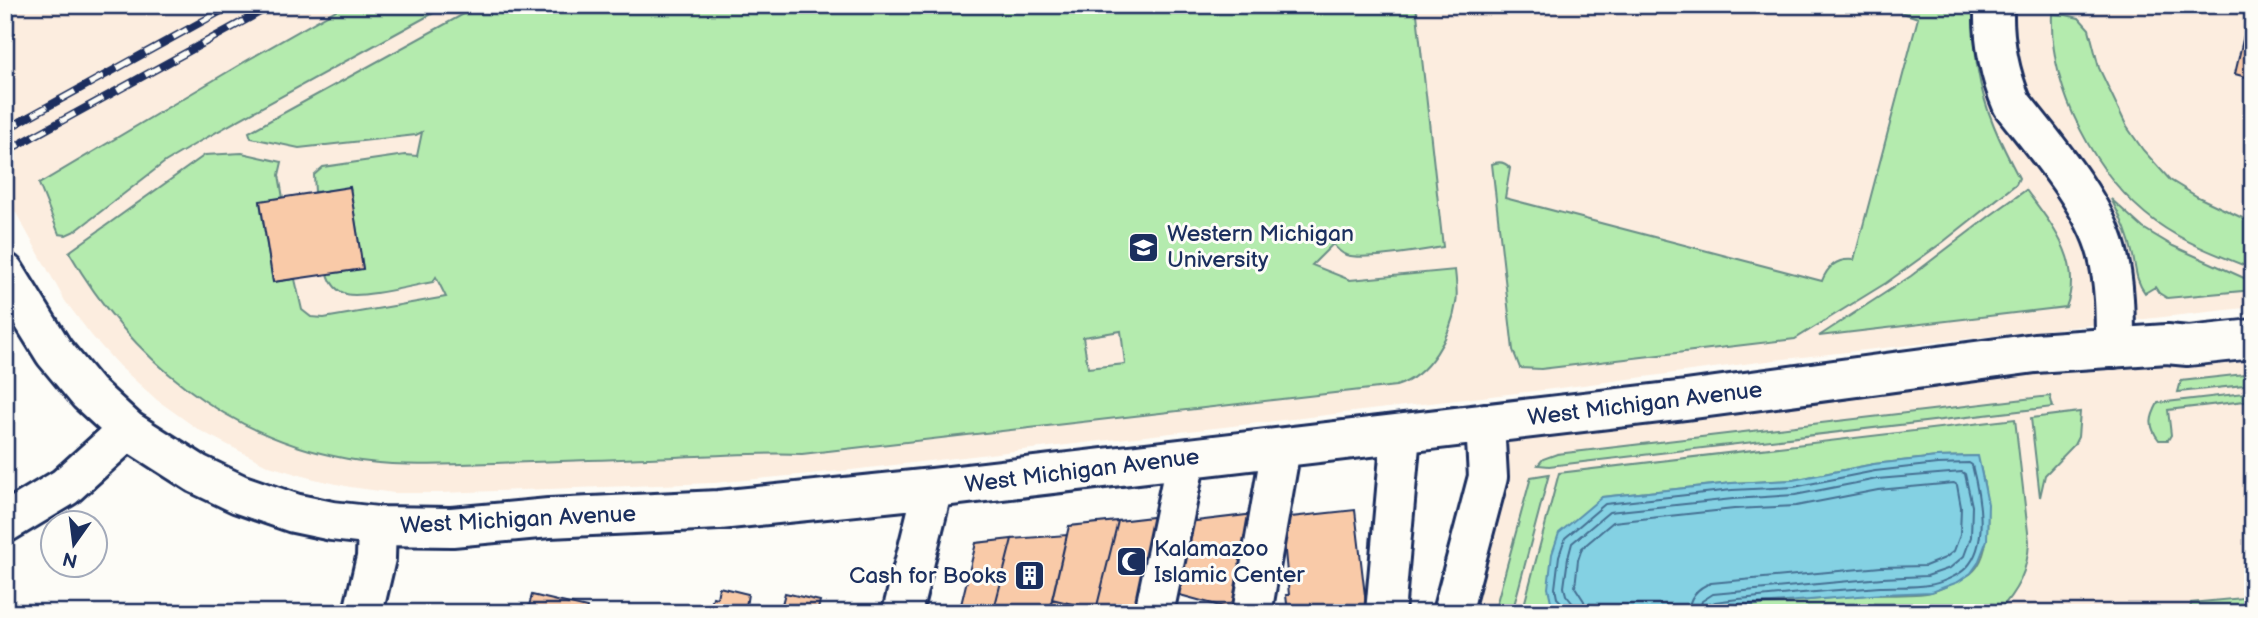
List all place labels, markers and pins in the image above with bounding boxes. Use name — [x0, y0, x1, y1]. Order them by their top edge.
place label: Western Michigan University — [1167, 220, 1354, 274]
school or university icon: Western Michigan University — [1127, 230, 1161, 264]
place label: Kalamazoo Islamic Center — [1154, 535, 1305, 589]
mosque icon: Kalamazoo Islamic Center — [1114, 545, 1148, 579]
building icon: Cash for Books — [1013, 559, 1047, 593]
place label: Cash for Books — [849, 562, 1007, 590]

